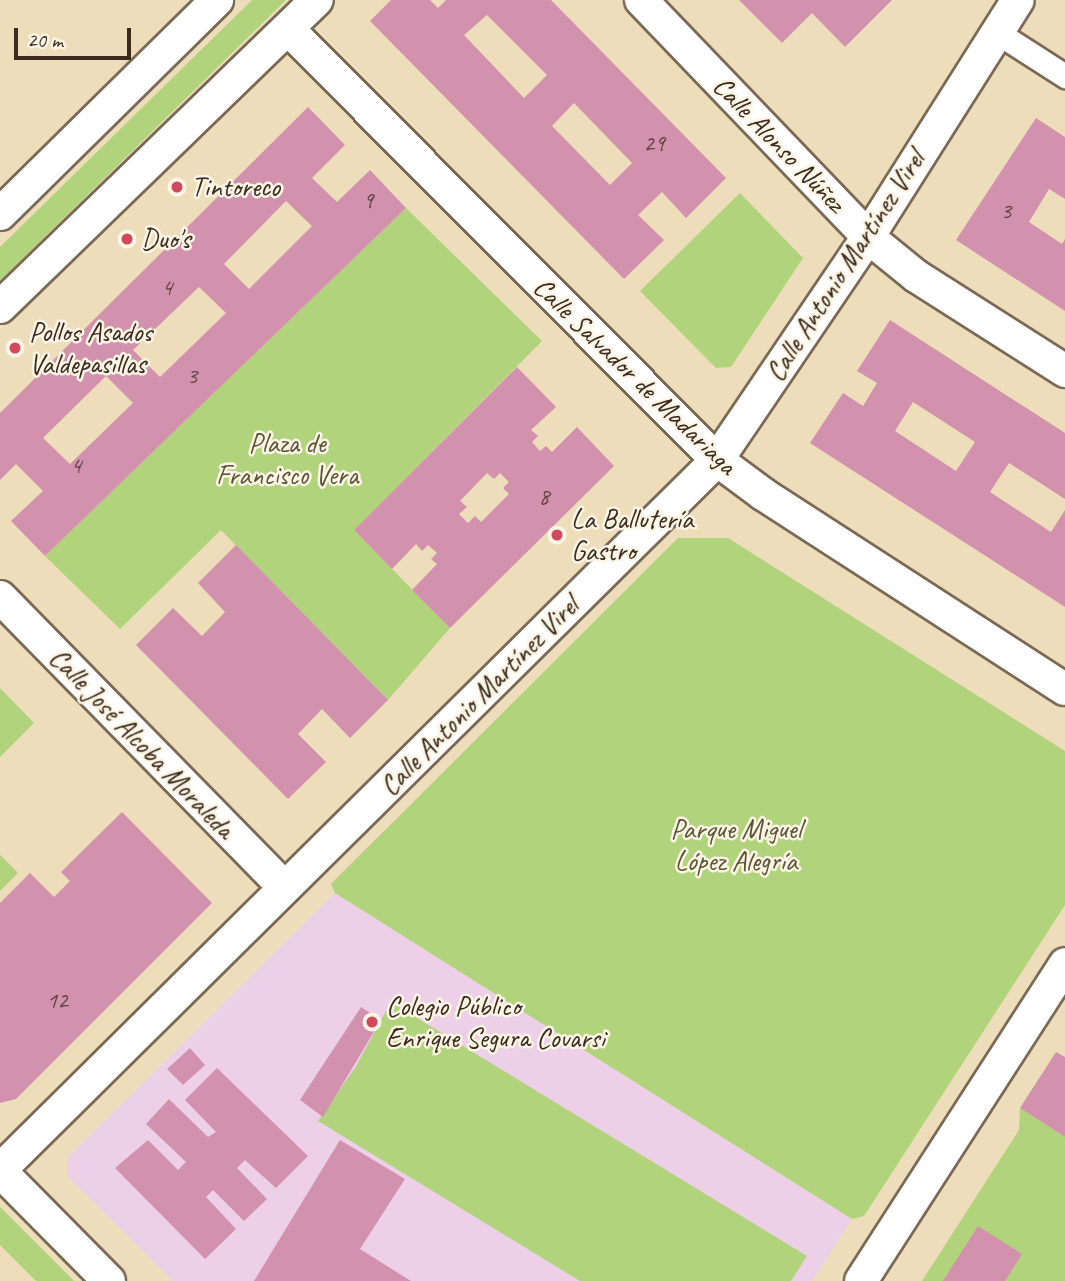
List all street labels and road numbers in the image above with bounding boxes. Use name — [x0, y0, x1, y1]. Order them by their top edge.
street label: Calle Alonso Núñez — [706, 69, 852, 219]
street label: Calle Antonio Martínez Virel — [758, 144, 932, 388]
street label: Calle Salvador de Madariaga — [526, 270, 744, 482]
street label: Calle Antonio Martínez Virel — [372, 589, 586, 803]
street label: Calle José Alcoba Moraleda — [43, 641, 241, 845]

